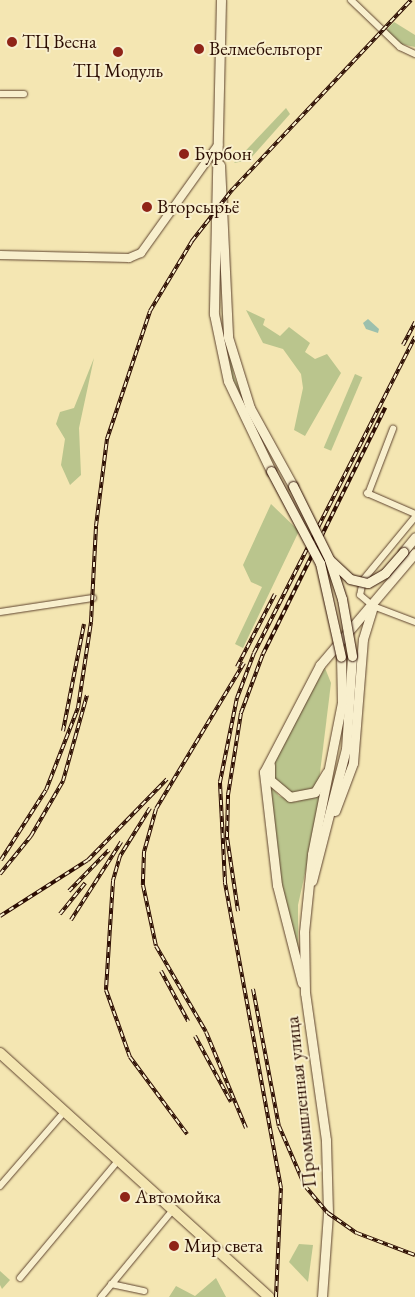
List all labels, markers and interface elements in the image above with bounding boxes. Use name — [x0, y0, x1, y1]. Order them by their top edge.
place label: ТЦ Весна — [22, 31, 97, 53]
marker: ТЦ Весна — [6, 36, 18, 48]
place label: Велмебельторг — [209, 38, 322, 60]
marker: Велмебельторг — [193, 43, 205, 55]
marker: ТЦ Модуль — [112, 46, 124, 58]
place label: ТЦ Модуль — [73, 60, 163, 82]
place label: Бурбон — [194, 143, 252, 165]
marker: Бурбон — [178, 148, 190, 160]
place label: Вторсырьё — [157, 196, 239, 218]
marker: Вторсырьё — [141, 201, 153, 213]
street label: Промышленная улица — [281, 1015, 321, 1189]
place label: Автомойка — [135, 1186, 221, 1208]
marker: Автомойка — [119, 1191, 131, 1203]
place label: Мир света — [184, 1235, 263, 1257]
marker: Мир света — [168, 1240, 180, 1252]

